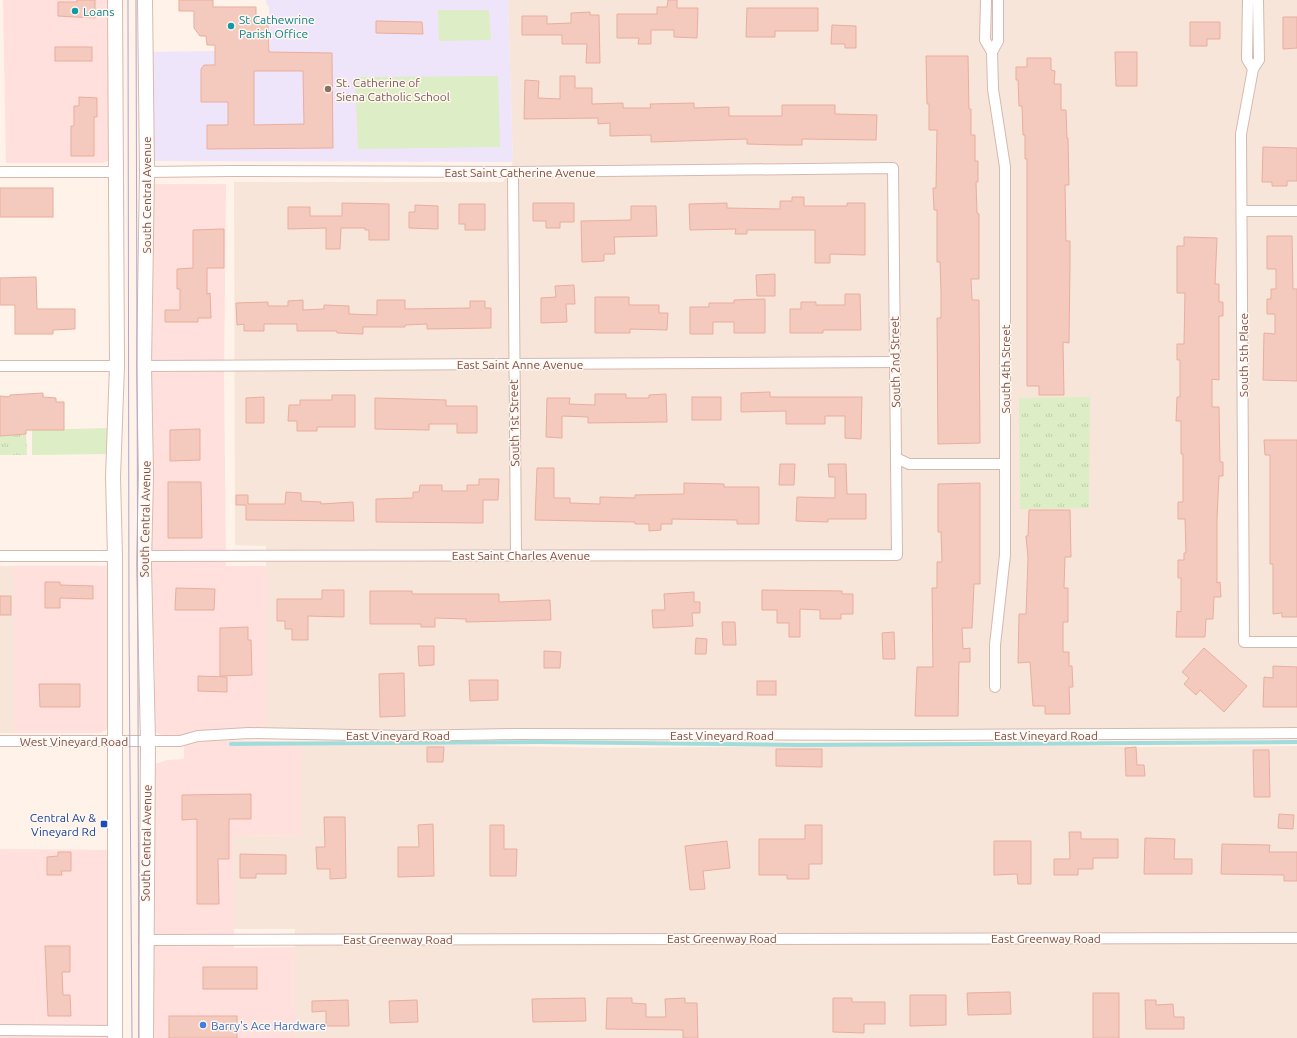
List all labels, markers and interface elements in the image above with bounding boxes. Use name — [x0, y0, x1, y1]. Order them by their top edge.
place label: Loans — [83, 5, 114, 18]
marker: Loans — [70, 6, 80, 16]
place label: St Cathewrine Parish Office — [239, 13, 315, 40]
marker: St Cathewrine Parish Office — [226, 21, 236, 31]
place label: St. Catherine of Siena Catholic School — [336, 76, 450, 103]
marker: St. Catherine of Siena Catholic School — [323, 84, 333, 94]
street label: South Central Avenue — [140, 136, 153, 254]
street label: East Saint Catherine Avenue — [444, 166, 596, 179]
street label: South 5th Place — [1237, 313, 1250, 397]
street label: South 2nd Street — [888, 316, 902, 408]
street label: South 4th Street — [999, 324, 1012, 414]
street label: East Saint Anne Avenue — [457, 358, 583, 371]
street label: South 1st Street — [507, 379, 521, 467]
street label: South Central Avenue — [137, 460, 153, 578]
street label: East Saint Charles Avenue — [452, 549, 590, 562]
street label: East Vineyard Road — [346, 729, 450, 742]
street label: East Vineyard Road — [670, 729, 774, 742]
street label: East Vineyard Road — [994, 729, 1098, 742]
street label: West Vineyard Road — [20, 735, 128, 748]
street label: South Central Avenue — [138, 784, 154, 902]
place label: Central Av & Vineyard Rd — [30, 811, 96, 838]
marker: Central Av & Vineyard Rd — [99, 819, 109, 829]
street label: East Greenway Road — [667, 932, 777, 945]
street label: East Greenway Road — [991, 932, 1101, 945]
street label: East Greenway Road — [343, 933, 453, 946]
place label: Barry's Ace Hardware — [211, 1019, 326, 1032]
marker: Barry's Ace Hardware — [198, 1020, 208, 1030]

